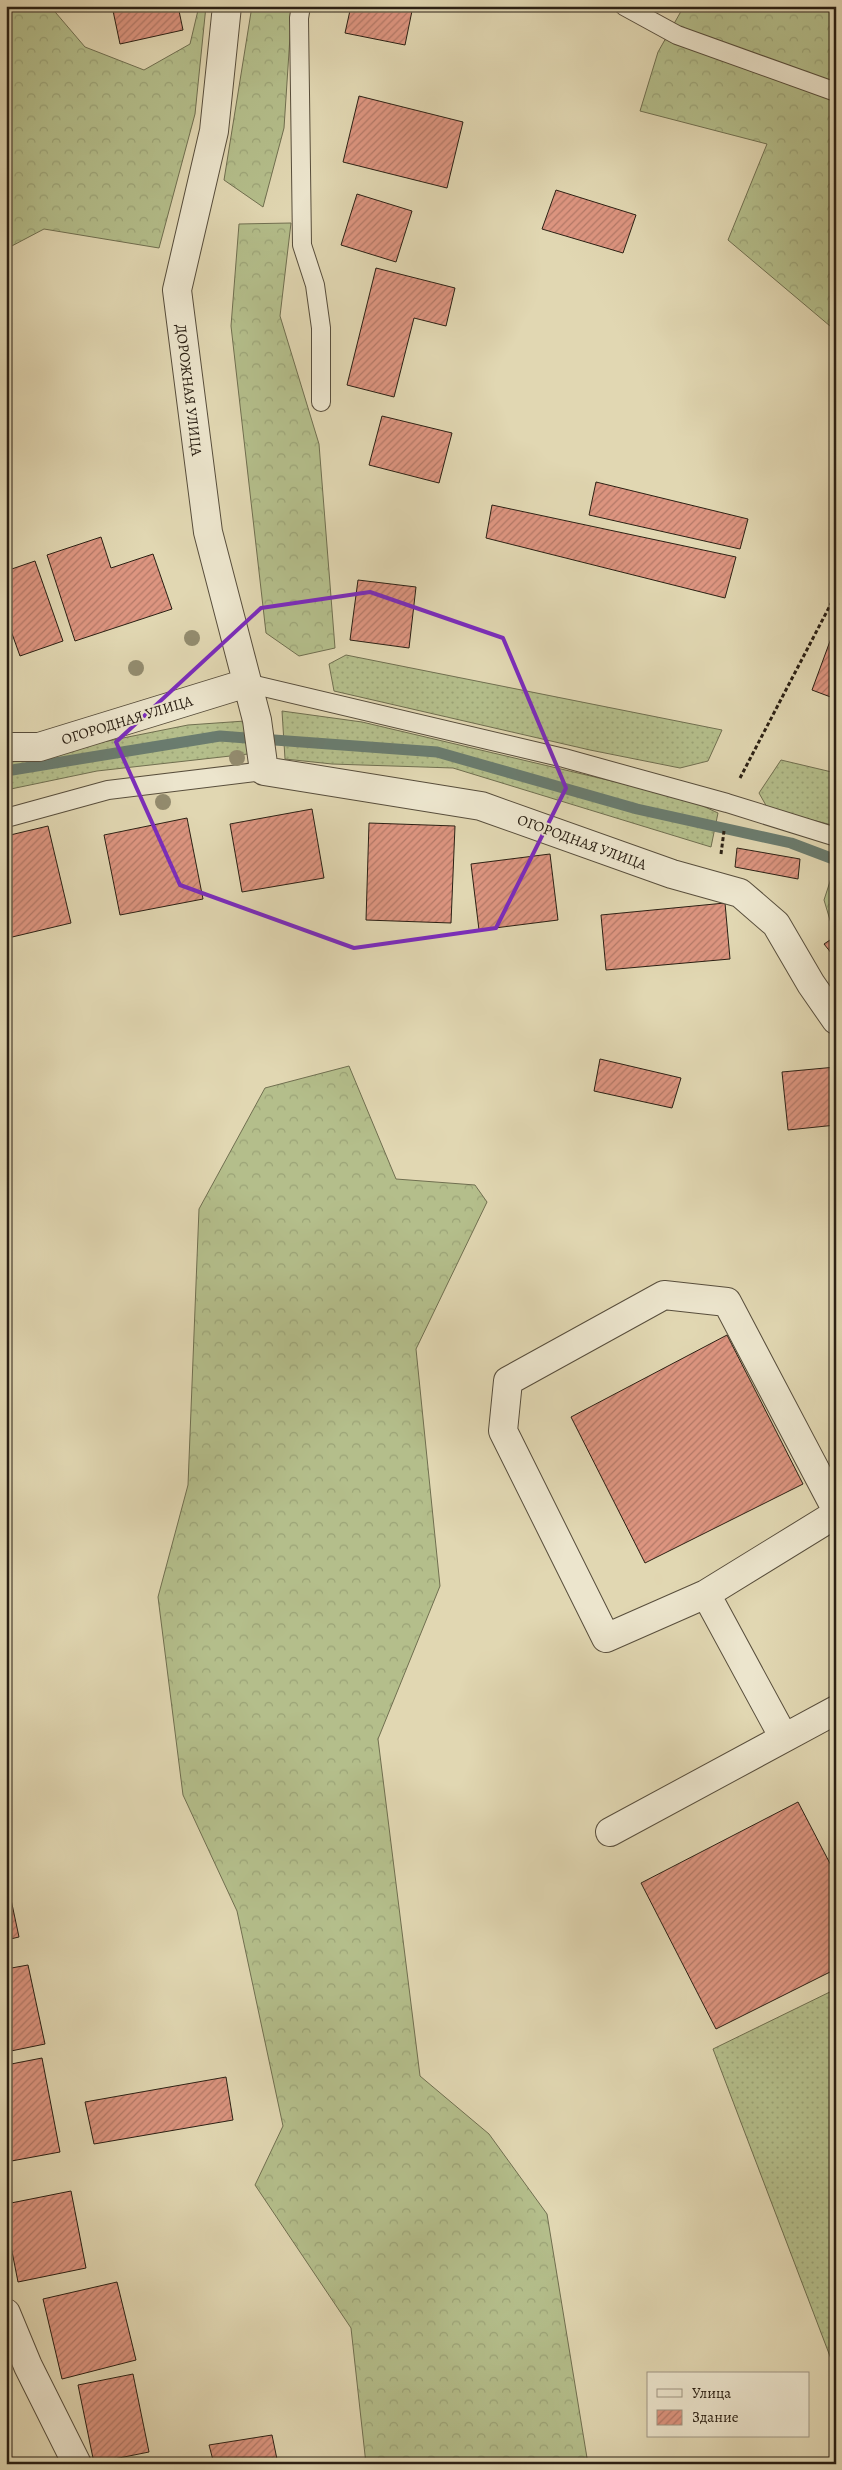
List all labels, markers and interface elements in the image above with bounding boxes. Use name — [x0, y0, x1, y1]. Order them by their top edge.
street label: ДОРОЖНАЯ УЛИЦА — [171, 323, 207, 457]
street label: ОГОРОДНАЯ УЛИЦА — [59, 690, 195, 749]
street label: ОГОРОДНАЯ УЛИЦА — [515, 809, 650, 875]
legend — [647, 2372, 810, 2438]
text: Улица — [692, 2383, 731, 2403]
text: Здание — [692, 2407, 739, 2427]

